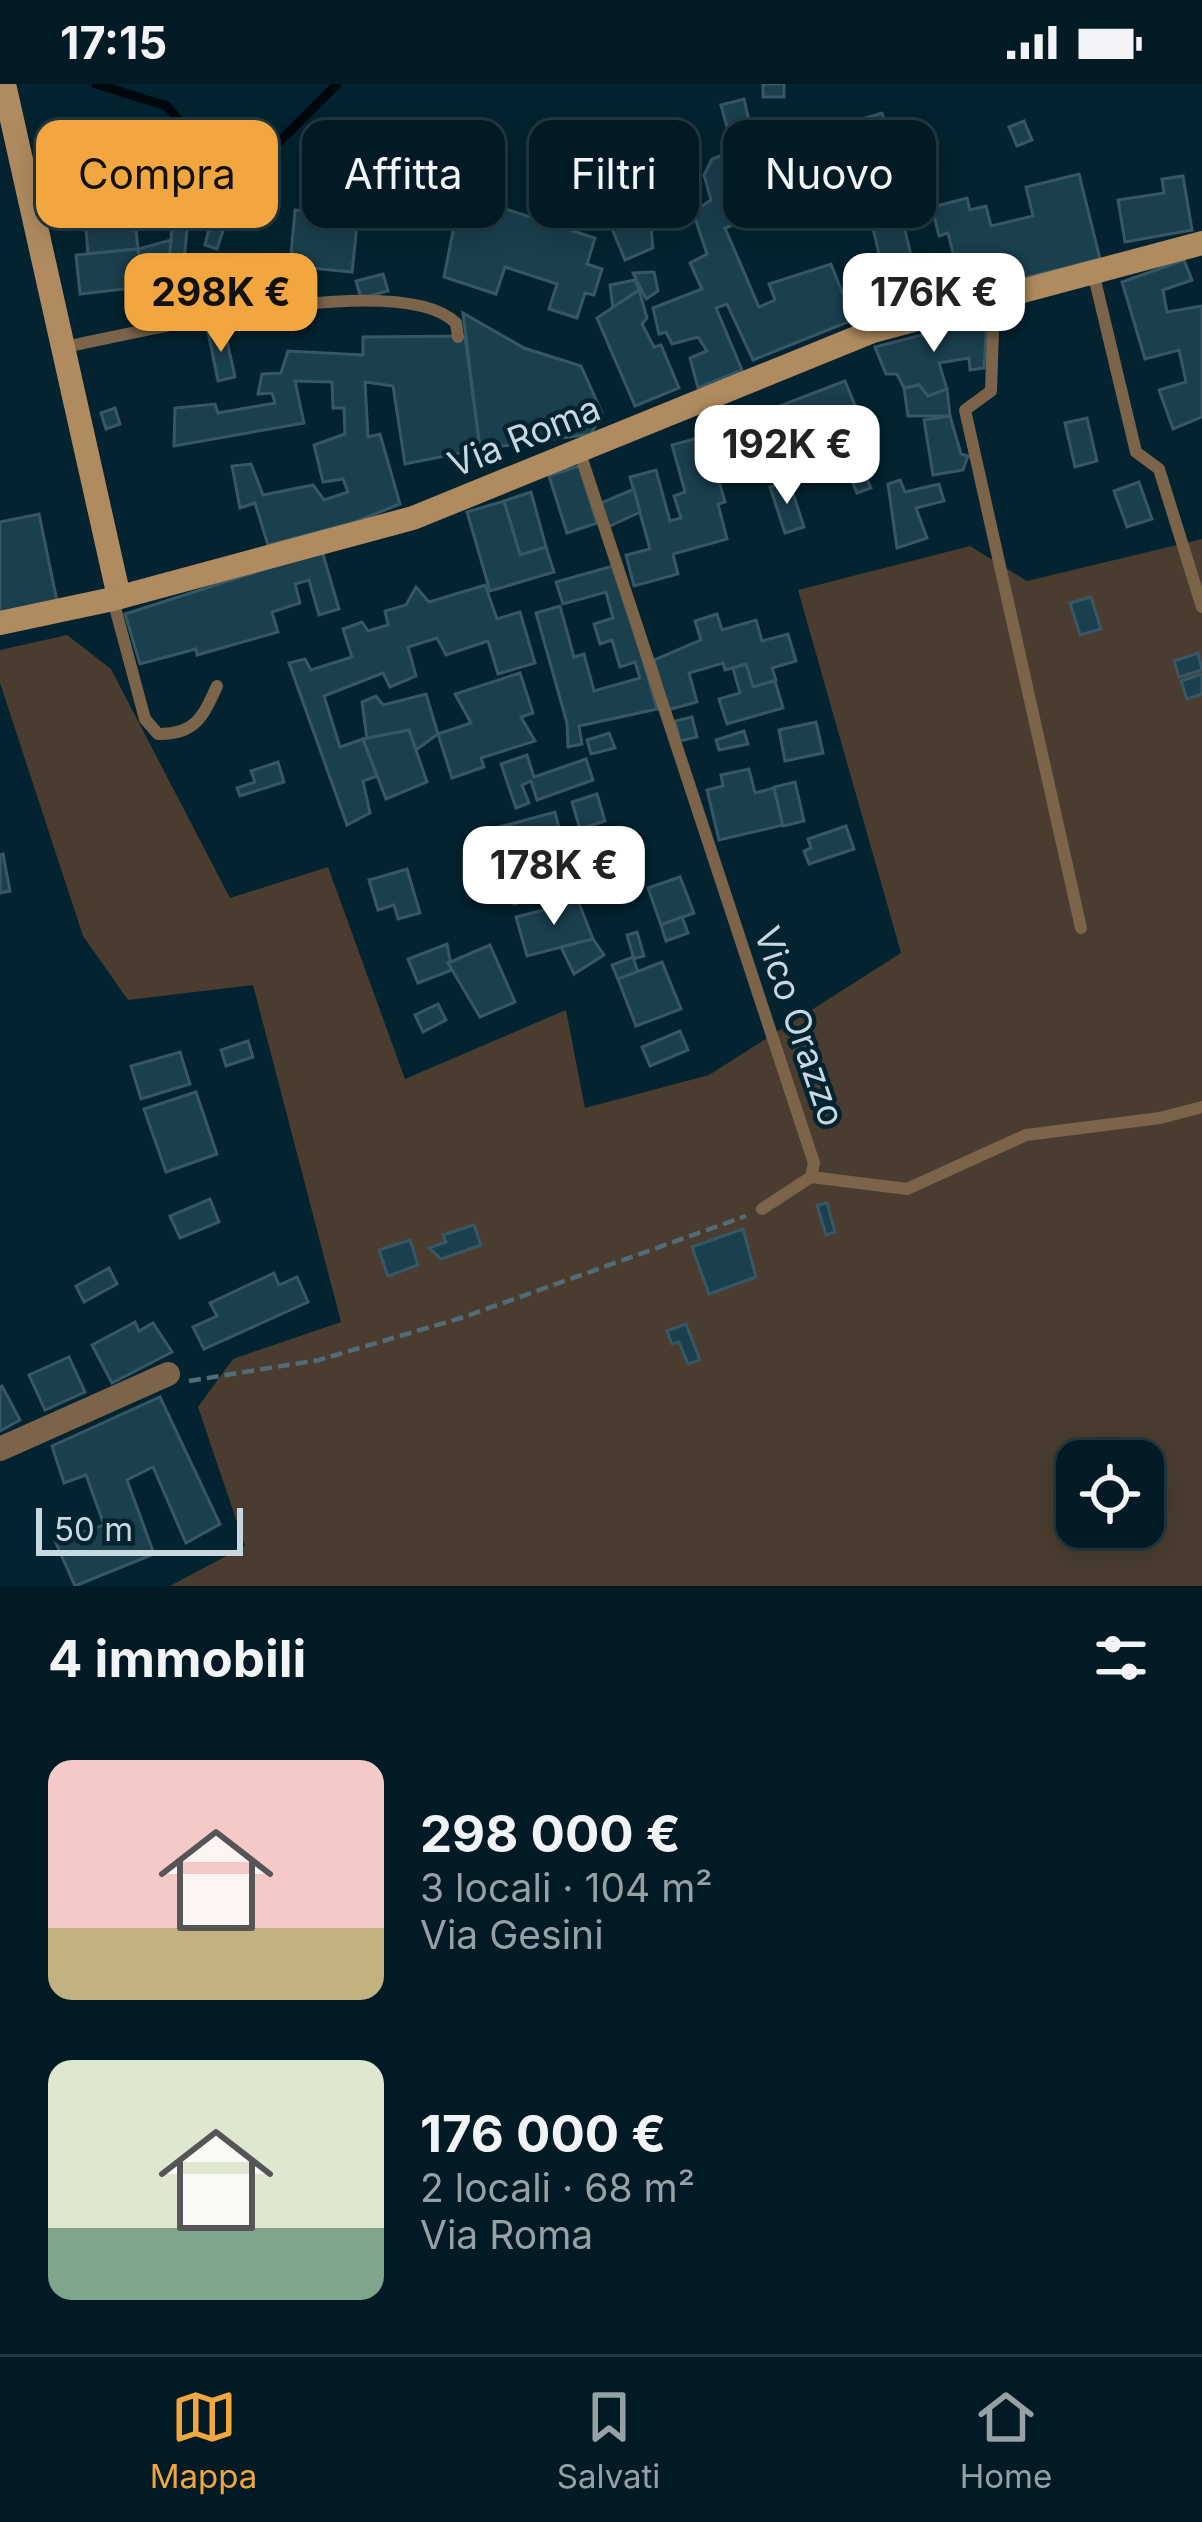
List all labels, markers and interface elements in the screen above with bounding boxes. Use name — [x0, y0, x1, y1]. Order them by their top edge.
text: 17:15 — [60, 15, 167, 70]
chip: Compra — [36, 120, 278, 228]
chip: Affitta — [302, 120, 505, 228]
chip: Filtri — [529, 120, 699, 228]
chip: Nuovo — [723, 120, 936, 228]
pin: 298K € — [123, 253, 319, 355]
pin: 176K € — [836, 253, 1032, 355]
text: 298K € — [151, 268, 291, 315]
text: 176K € — [870, 268, 998, 315]
street label: Via Roma — [442, 386, 606, 486]
pin: 192K € — [689, 405, 885, 507]
text: 192K € — [722, 420, 852, 467]
pin: 178K € — [456, 826, 652, 928]
text: 178K € — [490, 841, 618, 888]
street label: Vico Orazzo — [745, 921, 855, 1131]
map controls — [1056, 1440, 1164, 1548]
button: locate — [1056, 1440, 1164, 1548]
scale bar — [36, 1502, 243, 1555]
text: 50 m — [54, 1509, 133, 1549]
icon: filters — [1088, 1625, 1154, 1691]
text: 4 immobili — [48, 1628, 306, 1689]
text: 298 000 € — [420, 1803, 681, 1864]
icon: home — [144, 1808, 288, 1952]
text: 3 locali · 104 m² — [420, 1864, 713, 1911]
text: Via Gesini — [420, 1911, 604, 1958]
text: 176 000 € — [420, 2103, 666, 2164]
icon: home — [144, 2108, 288, 2252]
text: 2 locali · 68 m² — [420, 2164, 695, 2211]
text: Via Roma — [420, 2211, 593, 2258]
tab: Mappa — [150, 2384, 257, 2496]
tab: Salvati — [557, 2384, 660, 2496]
tab: Home — [960, 2384, 1052, 2496]

